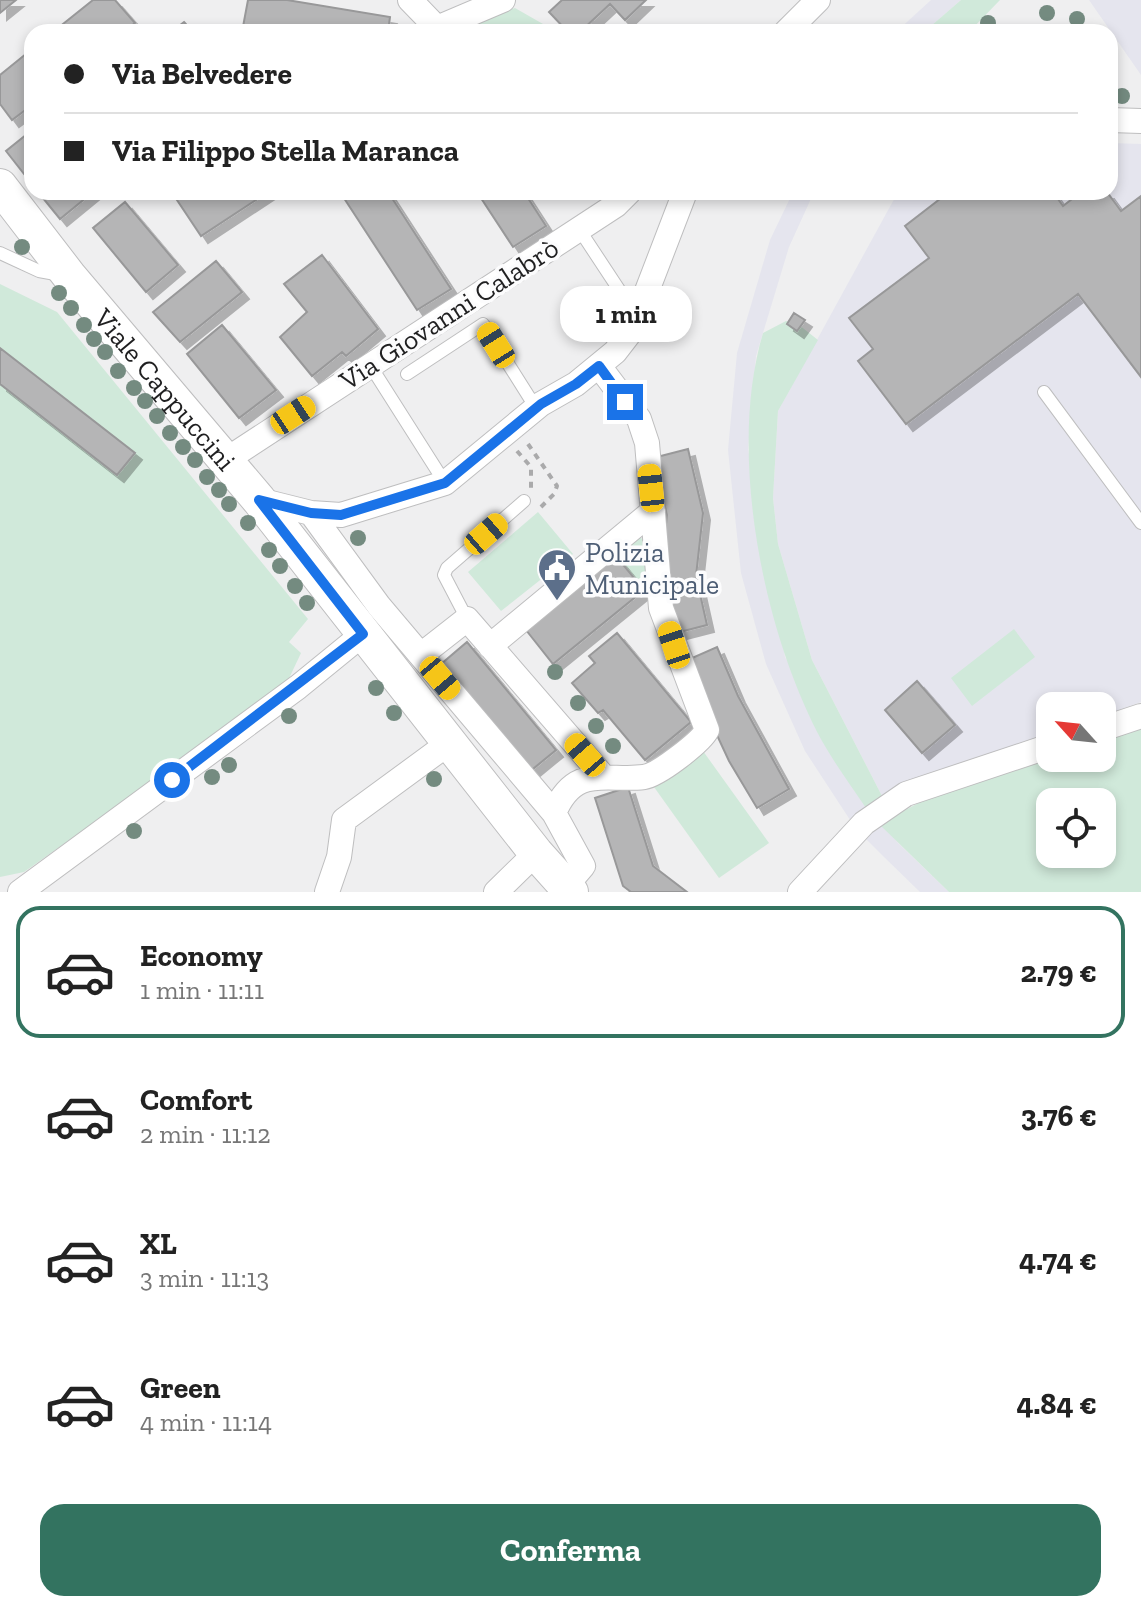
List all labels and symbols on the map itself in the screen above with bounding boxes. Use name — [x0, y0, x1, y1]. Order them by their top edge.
street label: Via Giovanni Calabrò — [333, 231, 565, 398]
callout: 1 min — [559, 286, 691, 342]
street label: Viale Cappuccini — [87, 301, 243, 477]
car — [473, 318, 519, 372]
route end — [607, 384, 643, 420]
car — [266, 392, 320, 438]
car — [637, 463, 665, 513]
car — [460, 509, 512, 559]
place label: Polizia Municipale — [585, 536, 719, 601]
public building icon: Polizia Municipale — [536, 547, 578, 602]
car — [655, 618, 693, 672]
car — [415, 652, 465, 704]
north arrow — [1036, 692, 1116, 772]
car — [560, 729, 610, 781]
route start — [154, 762, 190, 798]

